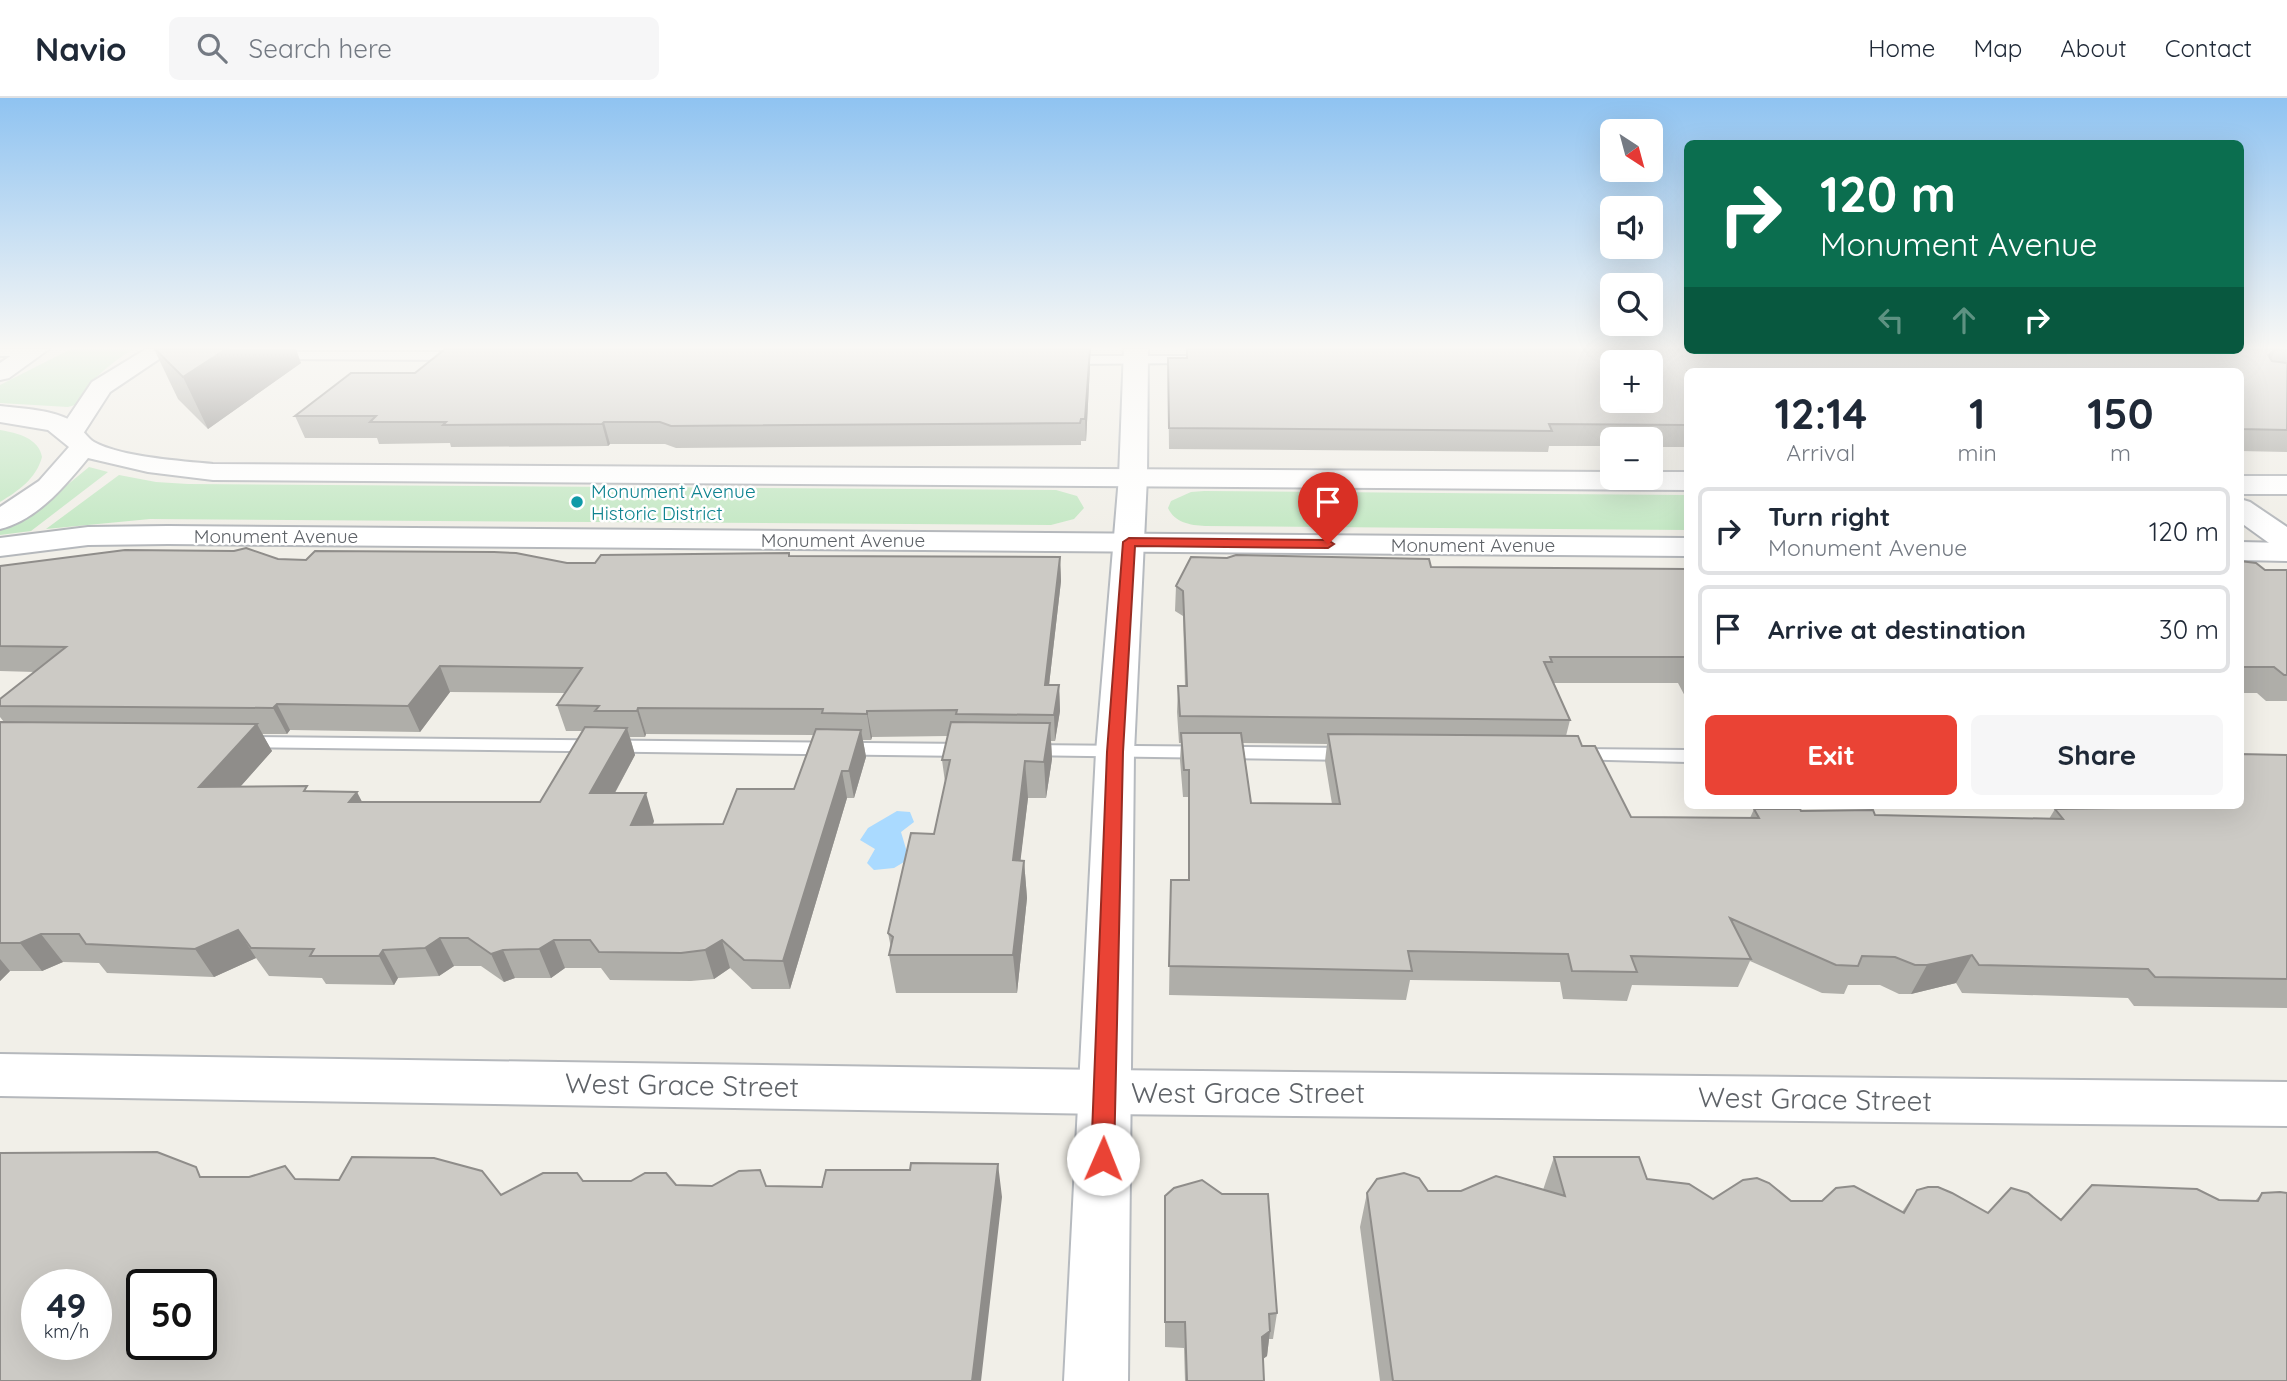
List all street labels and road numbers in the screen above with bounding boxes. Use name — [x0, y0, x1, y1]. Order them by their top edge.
street label: Monument Avenue — [194, 524, 358, 548]
street label: Monument Avenue — [761, 528, 925, 552]
street label: Monument Avenue — [1391, 533, 1555, 557]
street label: West Grace Street — [565, 1065, 799, 1104]
street label: West Grace Street — [1131, 1075, 1365, 1110]
street label: West Grace Street — [1698, 1079, 1932, 1118]

